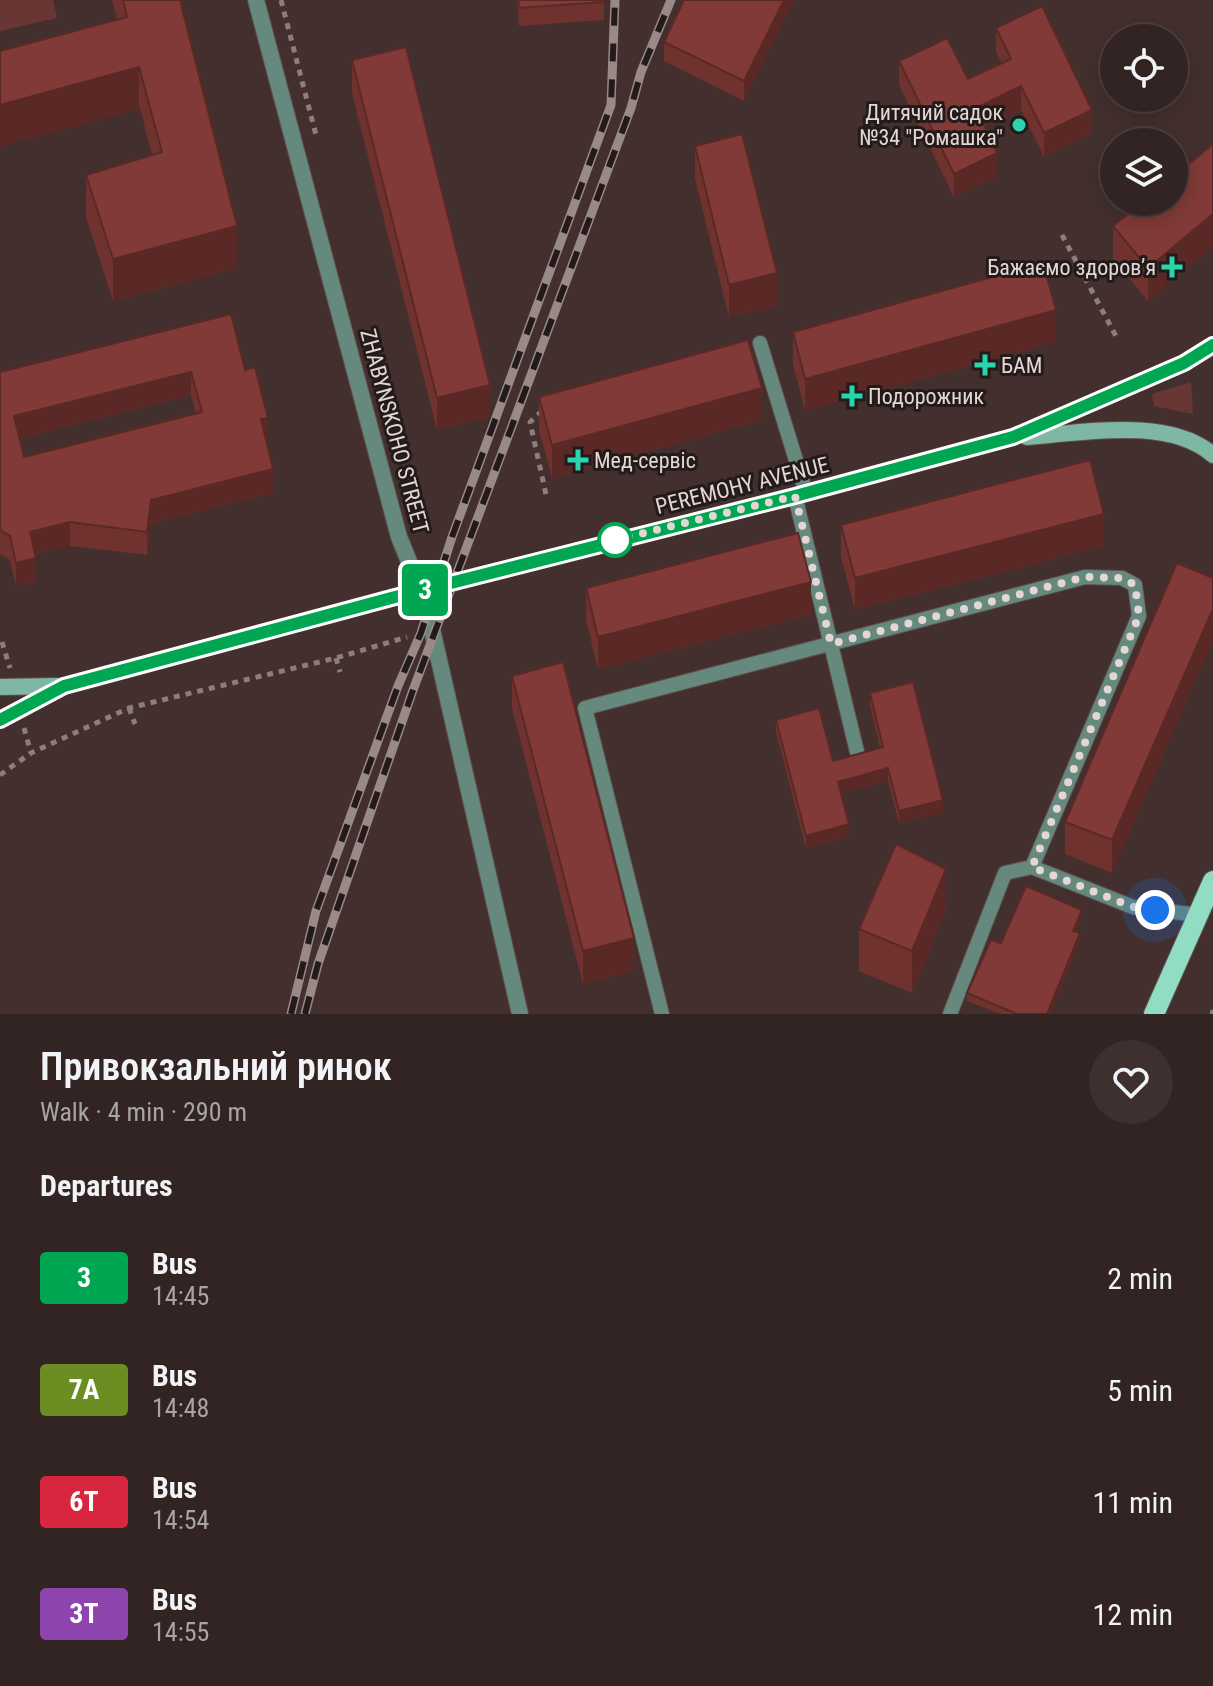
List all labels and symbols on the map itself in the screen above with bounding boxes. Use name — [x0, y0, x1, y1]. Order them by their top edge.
place label: Дитячий садок №34 "Ромашка" — [859, 100, 1003, 150]
marker: Дитячий садок №34 "Ромашка" — [1010, 116, 1028, 134]
place label: Бажаємо здоровʼя — [987, 255, 1156, 280]
marker: Бажаємо здоровʼя — [1163, 258, 1181, 276]
street label: ZHABYNSKOHO STREET — [355, 326, 434, 536]
place label: БАМ — [1001, 353, 1042, 378]
marker: БАМ — [976, 356, 994, 374]
place label: Подорожник — [868, 384, 984, 409]
marker: Подорожник — [843, 387, 861, 405]
place label: Мед-сервіс — [594, 448, 696, 473]
marker: Мед-сервіс — [569, 451, 587, 469]
street label: PEREMOHY AVENUE — [653, 452, 831, 519]
unlabelled marker — [598, 523, 632, 557]
line badge: 3 — [399, 564, 451, 616]
your location — [1135, 890, 1175, 930]

